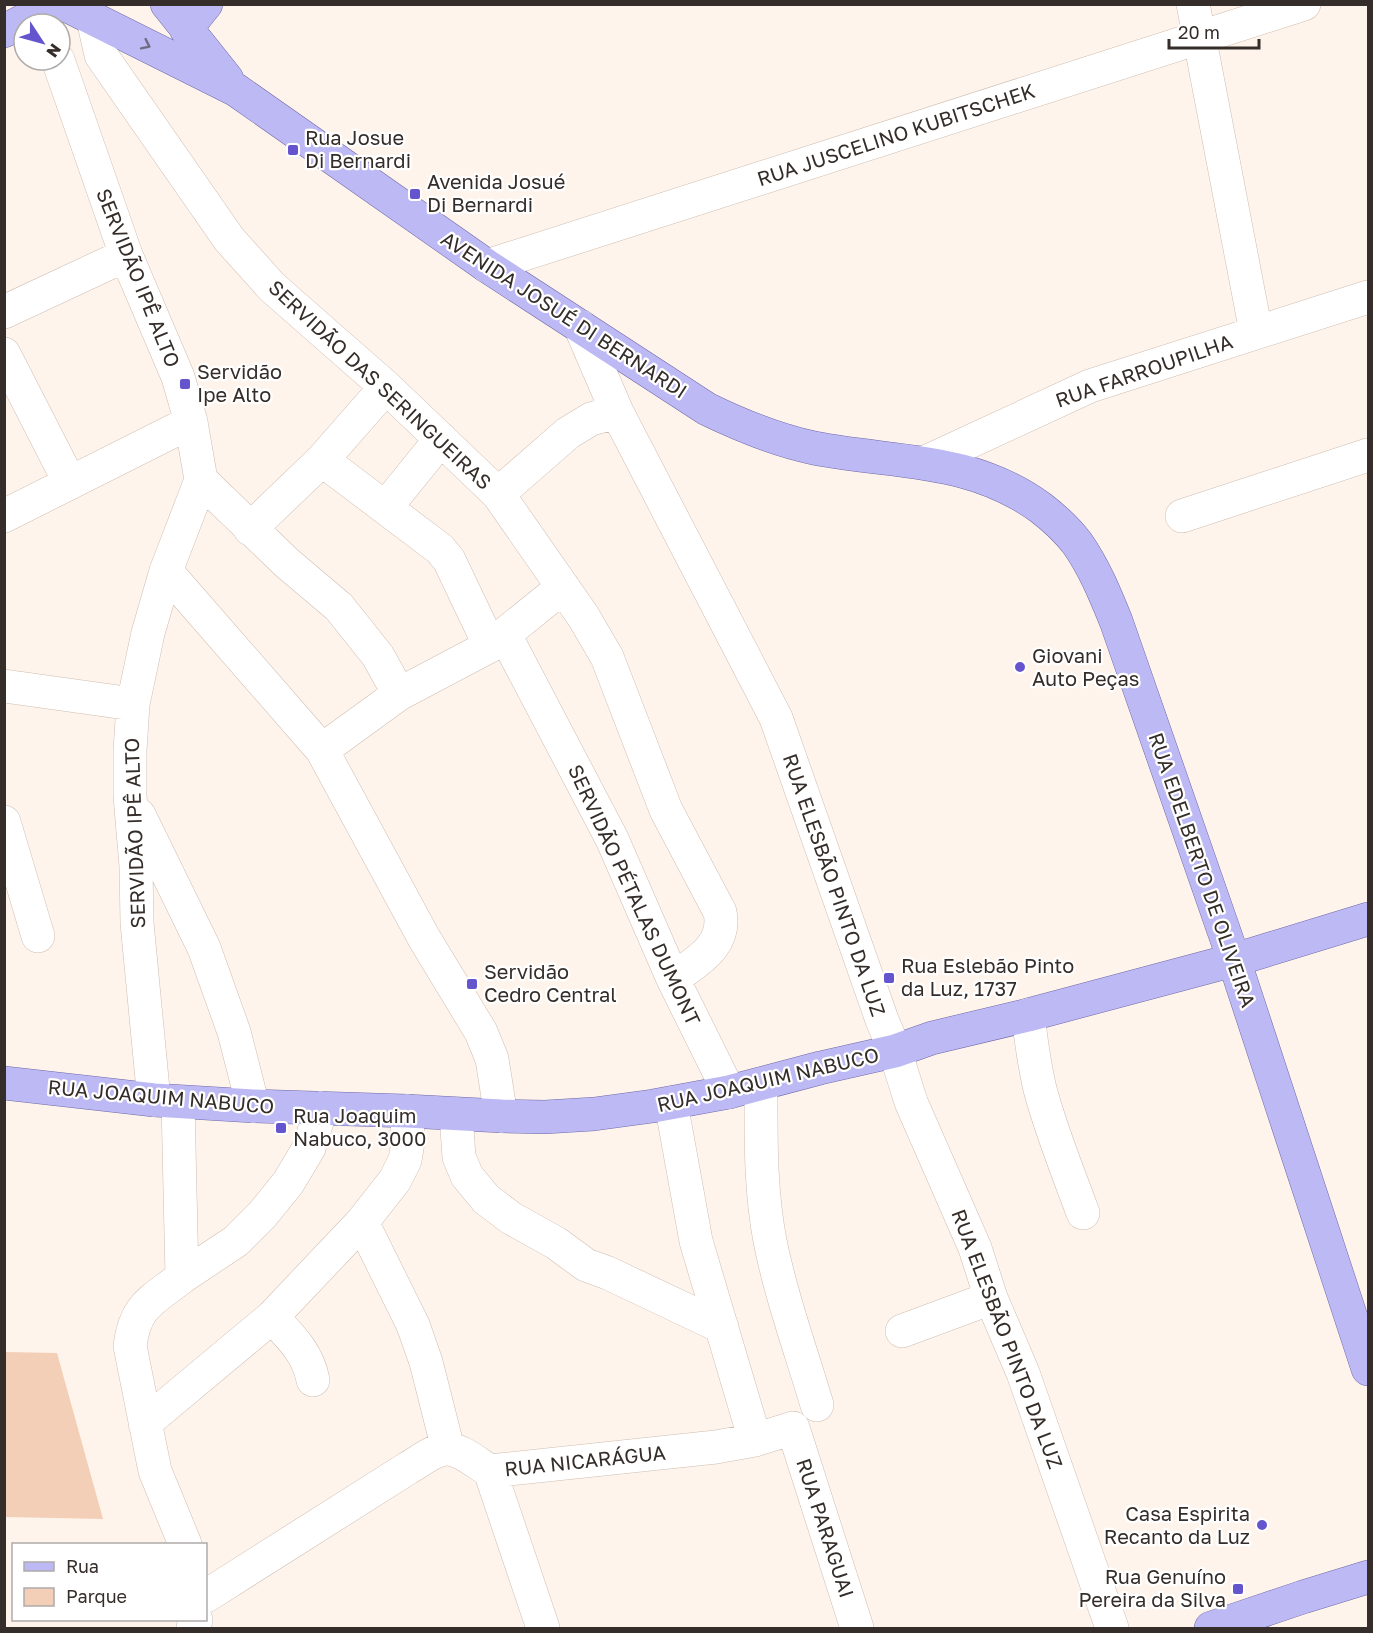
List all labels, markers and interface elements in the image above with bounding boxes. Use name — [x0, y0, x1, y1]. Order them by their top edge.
north arrow — [12, 12, 72, 72]
scale bar — [1169, 12, 1259, 50]
text: 20 m — [1178, 21, 1220, 43]
one-way arrow — [139, 38, 150, 49]
text: N — [42, 40, 66, 62]
street label: RUA JUSCELINO KUBITSCHEK — [754, 78, 1038, 190]
place label: Rua Josue Di Bernardi — [305, 125, 411, 172]
marker: Rua Josue Di Bernardi — [286, 143, 300, 157]
place label: Avenida Josué Di Bernardi — [427, 169, 565, 216]
street label: SERVIDÃO IPÊ ALTO — [92, 185, 186, 371]
marker: Avenida Josué Di Bernardi — [408, 187, 422, 201]
street label: AVENIDA JOSUÉ DI BERNARDI — [437, 226, 692, 403]
street label: SERVIDÃO DAS SERINGUEIRAS — [264, 275, 497, 494]
street label: RUA FARROUPILHA — [1052, 328, 1235, 412]
place label: Servidão Ipe Alto — [197, 359, 282, 406]
marker: Servidão Ipe Alto — [178, 377, 192, 391]
place label: Giovani Auto Peças — [1032, 643, 1139, 690]
marker: Giovani Auto Peças — [1013, 660, 1027, 674]
street label: RUA EDELBERTO DE OLIVEIRA — [1145, 729, 1261, 1010]
street label: SERVIDÃO IPÊ ALTO — [119, 737, 149, 929]
street label: RUA ELESBÃO PINTO DA LUZ — [779, 750, 891, 1019]
street label: SERVIDÃO PÉTALAS DUMONT — [564, 760, 706, 1029]
place label: Rua Eslebão Pinto da Luz, 1737 — [901, 953, 1074, 1000]
place label: Servidão Cedro Central — [484, 959, 617, 1006]
marker: Rua Eslebão Pinto da Luz, 1737 — [882, 971, 896, 985]
marker: Servidão Cedro Central — [465, 977, 479, 991]
street label: RUA JOAQUIM NABUCO — [654, 1042, 881, 1116]
street label: RUA JOAQUIM NABUCO — [47, 1074, 275, 1118]
place label: Rua Joaquim Nabuco, 3000 — [293, 1103, 426, 1150]
marker: Rua Joaquim Nabuco, 3000 — [274, 1121, 288, 1135]
street label: RUA ELESBÃO PINTO DA LUZ — [947, 1206, 1069, 1472]
street label: RUA NICARÁGUA — [503, 1440, 667, 1480]
street label: RUA PARAGUAI — [792, 1455, 860, 1600]
place label: Casa Espirita Recanto da Luz — [1104, 1501, 1250, 1548]
marker: Casa Espirita Recanto da Luz — [1255, 1518, 1269, 1532]
legend — [12, 1543, 207, 1621]
text: Rua — [66, 1555, 99, 1577]
place label: Rua Genuíno Pereira da Silva — [1078, 1564, 1226, 1611]
marker: Rua Genuíno Pereira da Silva — [1231, 1582, 1245, 1596]
text: Parque — [66, 1585, 127, 1607]

